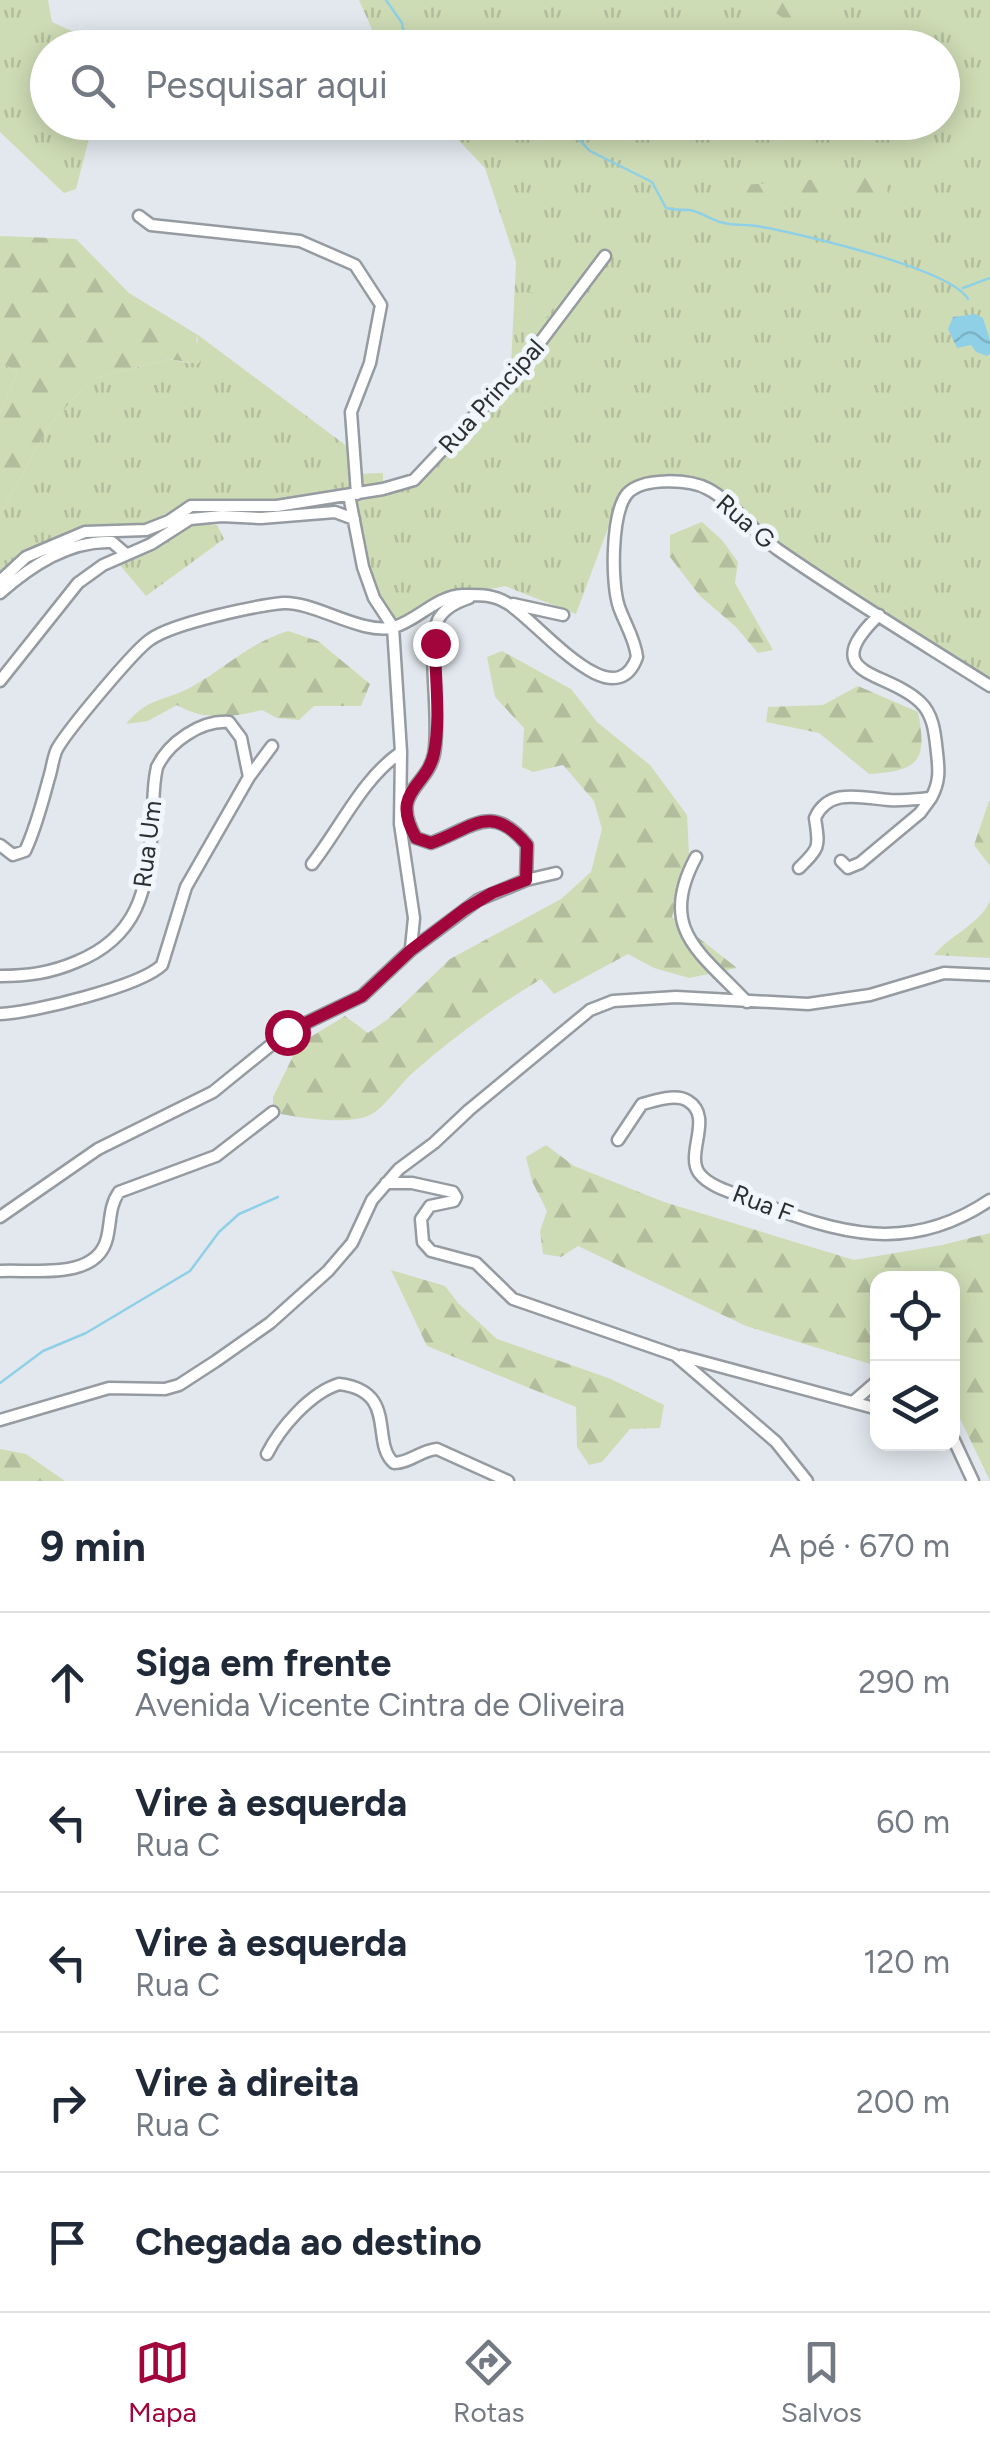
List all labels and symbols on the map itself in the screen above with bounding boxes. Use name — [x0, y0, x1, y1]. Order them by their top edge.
street label: Rua Principal — [432, 333, 550, 459]
street label: Rua G — [711, 488, 781, 554]
route end — [413, 621, 459, 667]
street label: Rua Um — [127, 799, 167, 889]
route start — [265, 1010, 311, 1056]
street label: Rua F — [729, 1178, 797, 1228]

